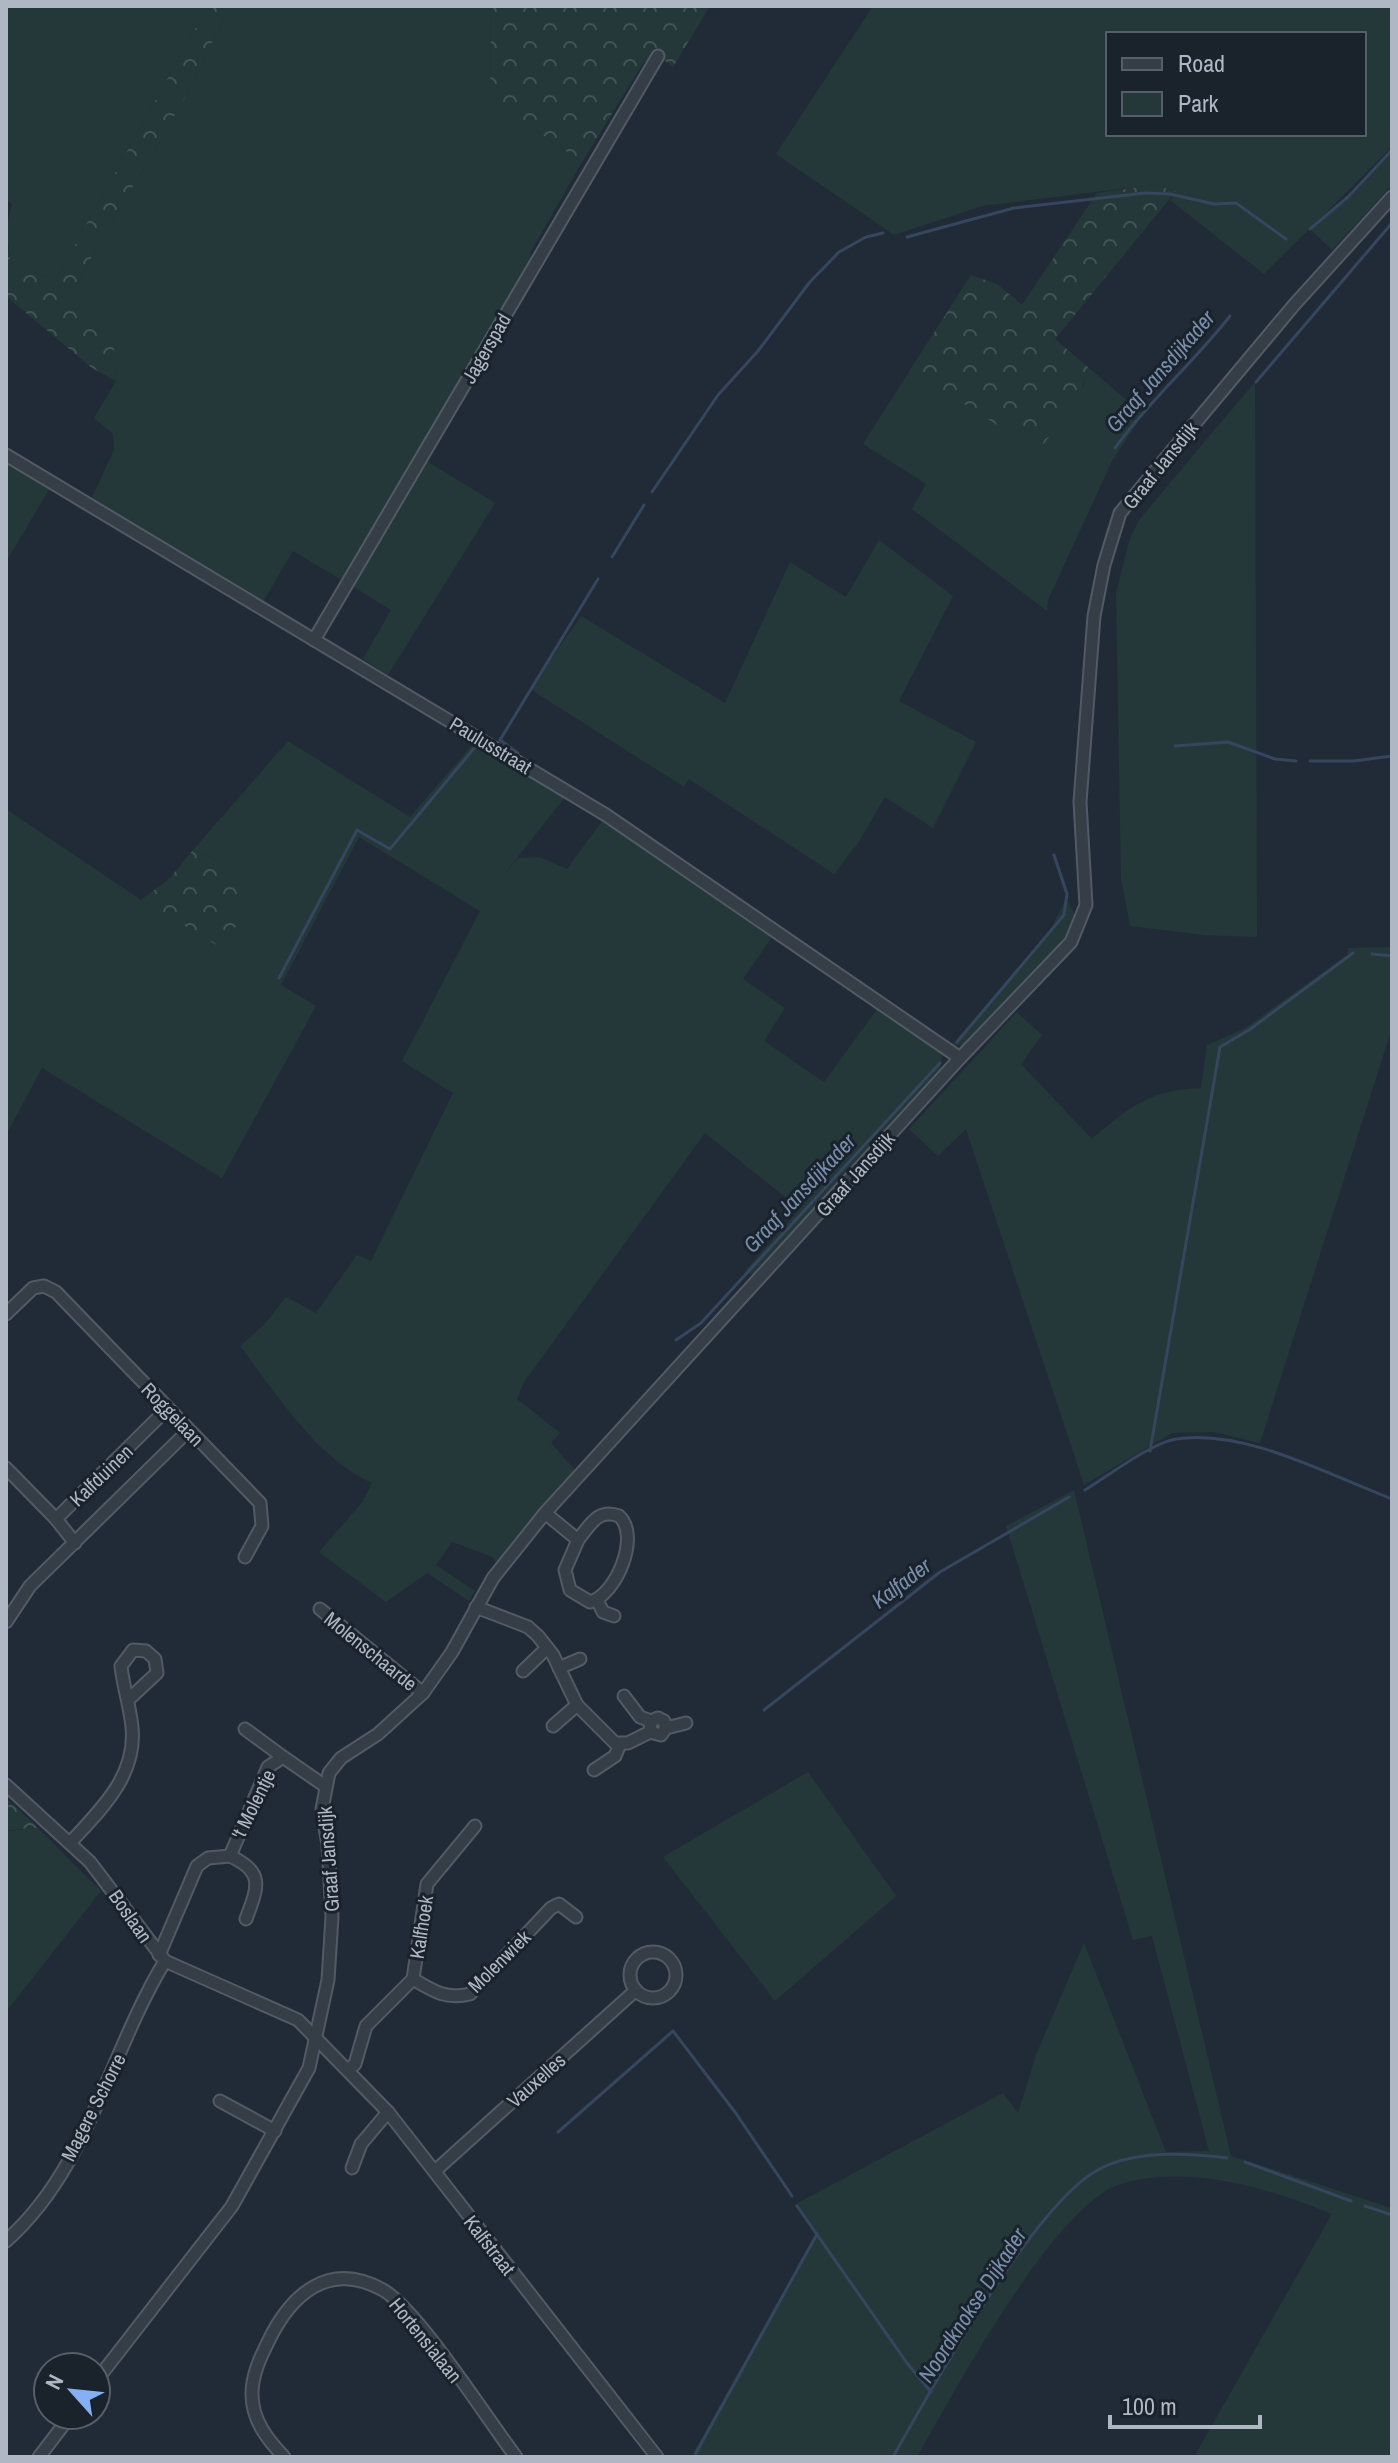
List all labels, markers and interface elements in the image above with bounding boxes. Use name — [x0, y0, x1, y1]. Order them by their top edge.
legend — [1106, 32, 1366, 136]
text: Road — [1178, 47, 1225, 79]
text: Park — [1178, 87, 1219, 119]
water label: Graaf Jansdijkader — [1099, 303, 1222, 438]
street label: Jagerspad — [455, 308, 517, 388]
street label: Graaf Jansdijk — [1116, 415, 1204, 515]
street label: Paulusstraat — [445, 710, 537, 780]
street label: Graaf Jansdijk — [810, 1125, 901, 1222]
water label: Graaf Jansdijkader — [736, 1126, 863, 1259]
street label: Roggelaan — [136, 1376, 210, 1452]
street label: Kalfduinen — [63, 1438, 139, 1512]
water label: Kalfader — [865, 1550, 938, 1615]
street label: Molenschaarde — [319, 1605, 423, 1697]
street label: 't Molentje — [225, 1765, 281, 1843]
street label: Graaf Jansdijk — [311, 1805, 345, 1913]
street label: Boslaan — [103, 1884, 159, 1948]
street label: Kalfhoek — [403, 1893, 439, 1961]
street label: Molenwiek — [462, 1923, 537, 1998]
street label: Vauxelles — [501, 2047, 571, 2113]
street label: Magere Schorre — [54, 2048, 132, 2166]
street label: Kalfstraat — [458, 2209, 522, 2281]
water label: Noordknokse Dijkader — [911, 2221, 1034, 2388]
street label: Hortensialaan — [383, 2292, 469, 2388]
north arrow — [32, 2351, 112, 2431]
text: N — [38, 2369, 71, 2395]
scale bar — [1110, 2379, 1260, 2429]
text: 100 m — [1122, 2390, 1177, 2422]

